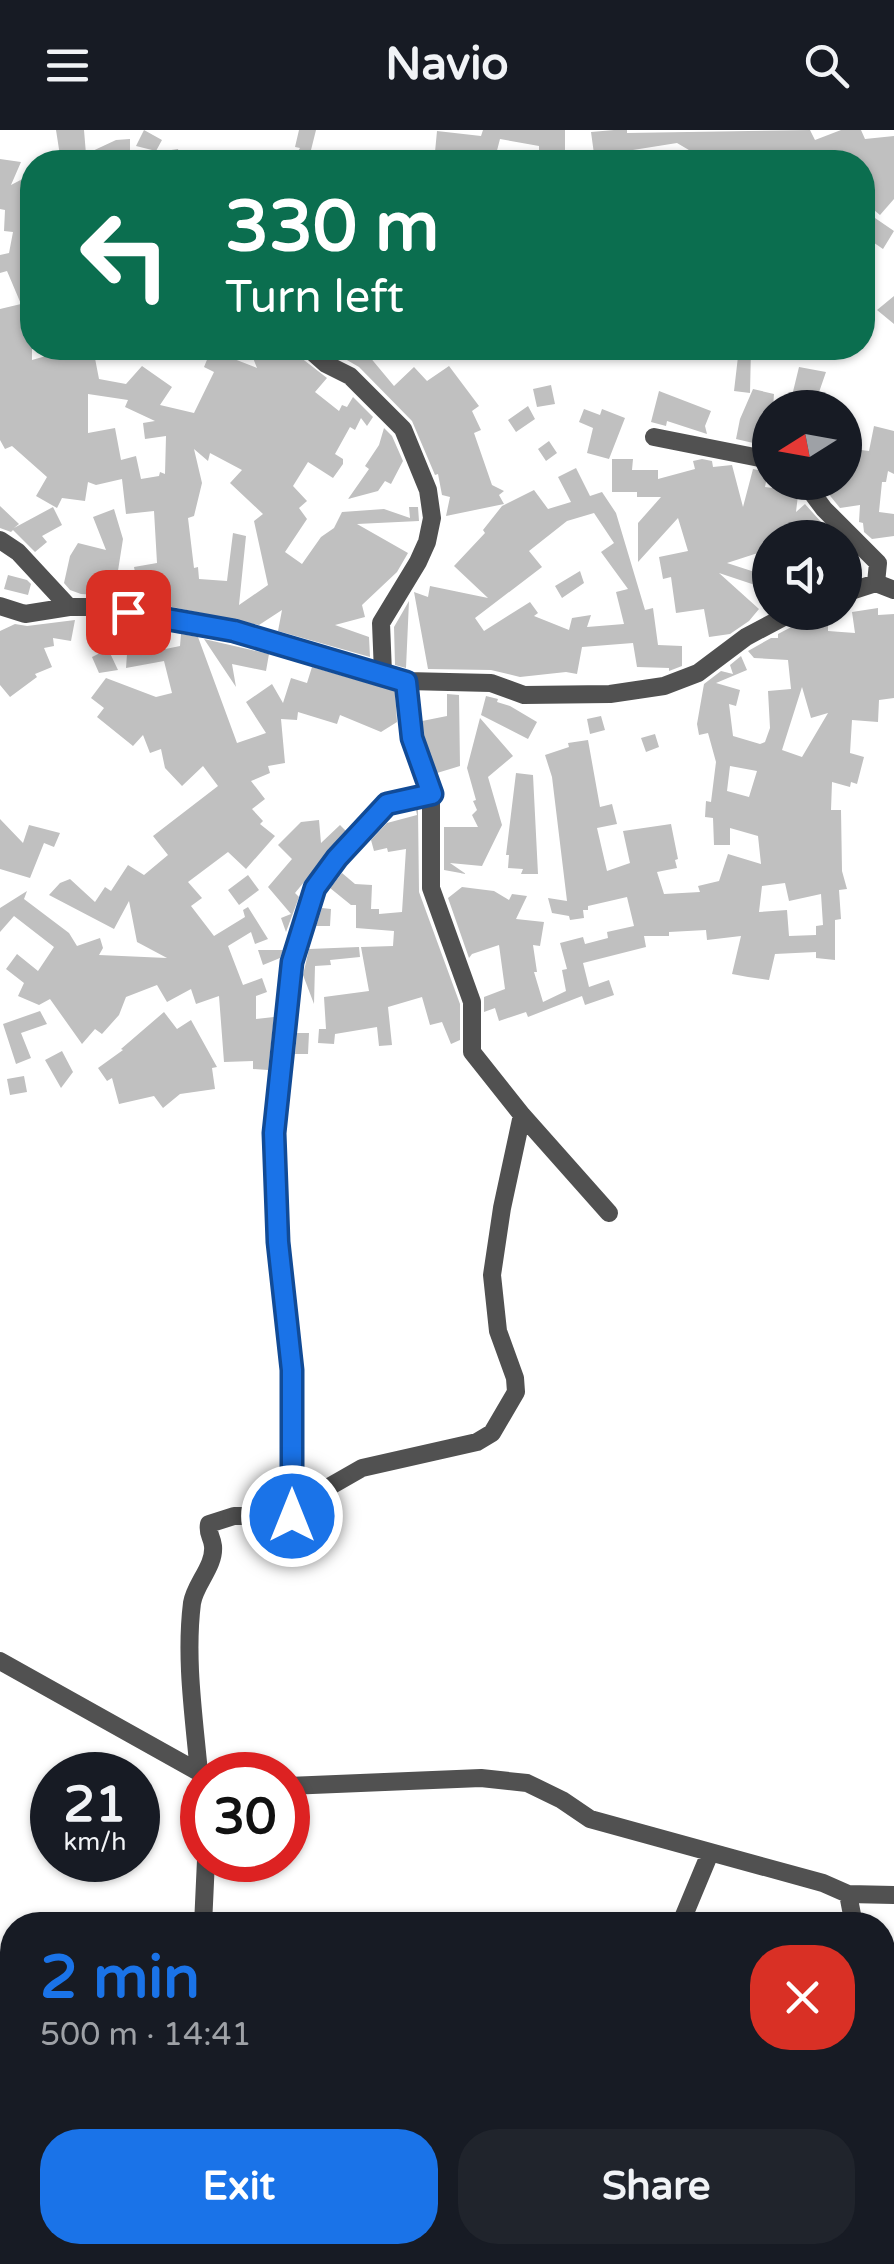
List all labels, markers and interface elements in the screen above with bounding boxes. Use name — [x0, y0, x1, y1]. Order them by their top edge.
icon: menu — [40, 38, 95, 93]
text: Navio — [385, 38, 509, 92]
icon: search — [799, 38, 854, 93]
text: 330 m — [225, 186, 439, 270]
icon: left — [60, 190, 190, 320]
text: Turn left — [225, 271, 404, 325]
north arrow — [752, 390, 862, 500]
map controls — [752, 390, 862, 630]
button: sound — [752, 520, 862, 630]
pin — [86, 570, 171, 655]
icon: arrive — [101, 585, 156, 640]
position arrow — [240, 1464, 344, 1568]
speed limit sign: 30 — [180, 1752, 310, 1882]
text: 21 — [64, 1775, 126, 1835]
text: km/h — [64, 1827, 126, 1857]
text: 2 min — [40, 1942, 200, 2014]
button: close — [750, 1945, 855, 2050]
text: 500 m · 14:41 — [40, 2016, 252, 2054]
button: Exit — [40, 2129, 438, 2244]
button: Share — [458, 2129, 855, 2244]

